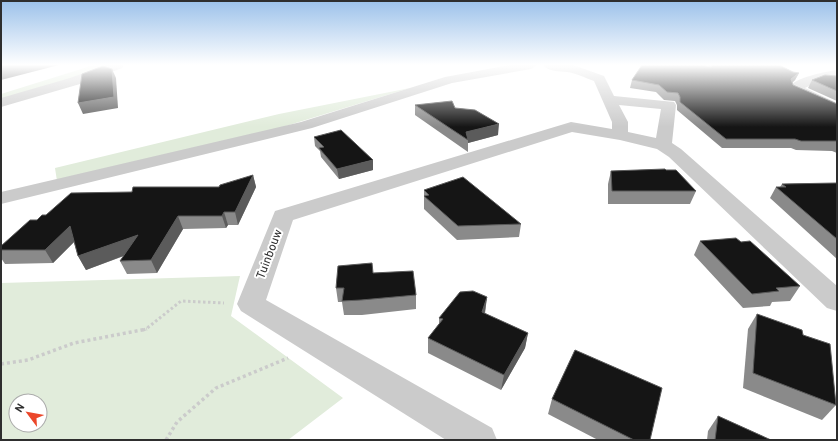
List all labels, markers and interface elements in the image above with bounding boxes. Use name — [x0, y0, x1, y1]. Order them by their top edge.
street label: Tuinbouw — [253, 227, 287, 282]
north arrow — [8, 393, 48, 433]
text: N — [12, 401, 28, 415]

